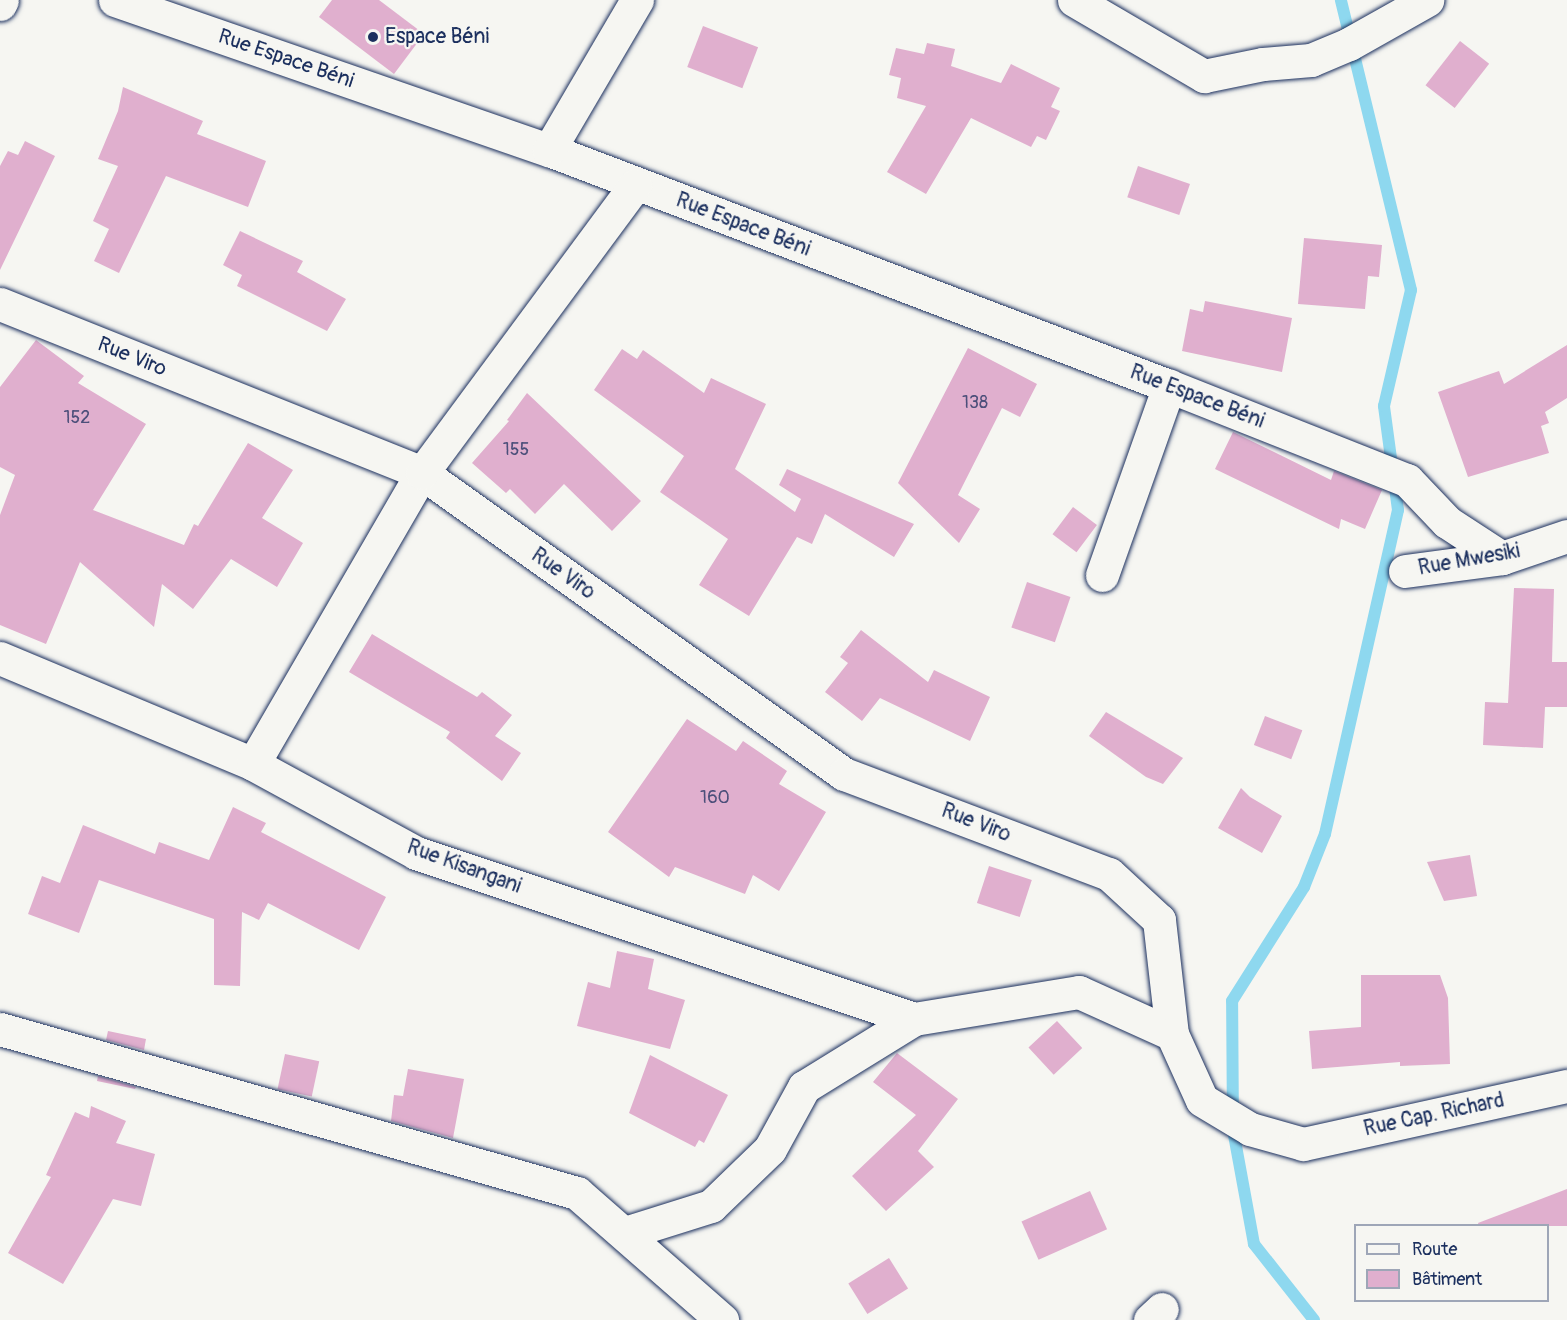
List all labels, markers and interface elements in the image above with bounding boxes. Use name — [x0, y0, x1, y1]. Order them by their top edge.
street label: Rue Espace Béni — [215, 24, 357, 94]
place label: Espace Béni — [385, 24, 489, 50]
marker: Espace Béni — [366, 30, 380, 44]
street label: Rue Espace Béni — [672, 188, 814, 262]
street label: Rue Viro — [94, 332, 170, 382]
street label: Rue Espace Béni — [1126, 360, 1268, 434]
house number: 138 — [962, 392, 988, 414]
house number: 152 — [64, 407, 90, 429]
house number: 155 — [503, 439, 529, 461]
street label: Rue Mwesiki — [1416, 539, 1522, 581]
street label: Rue Viro — [526, 543, 600, 605]
house number: 160 — [700, 787, 730, 809]
street label: Rue Viro — [938, 798, 1014, 848]
street label: Rue Kisangani — [403, 835, 525, 899]
street label: Rue Cap. Richard — [1361, 1088, 1507, 1142]
legend — [1354, 1224, 1549, 1302]
text: Route — [1412, 1238, 1457, 1261]
text: Bâtiment — [1412, 1268, 1482, 1291]

